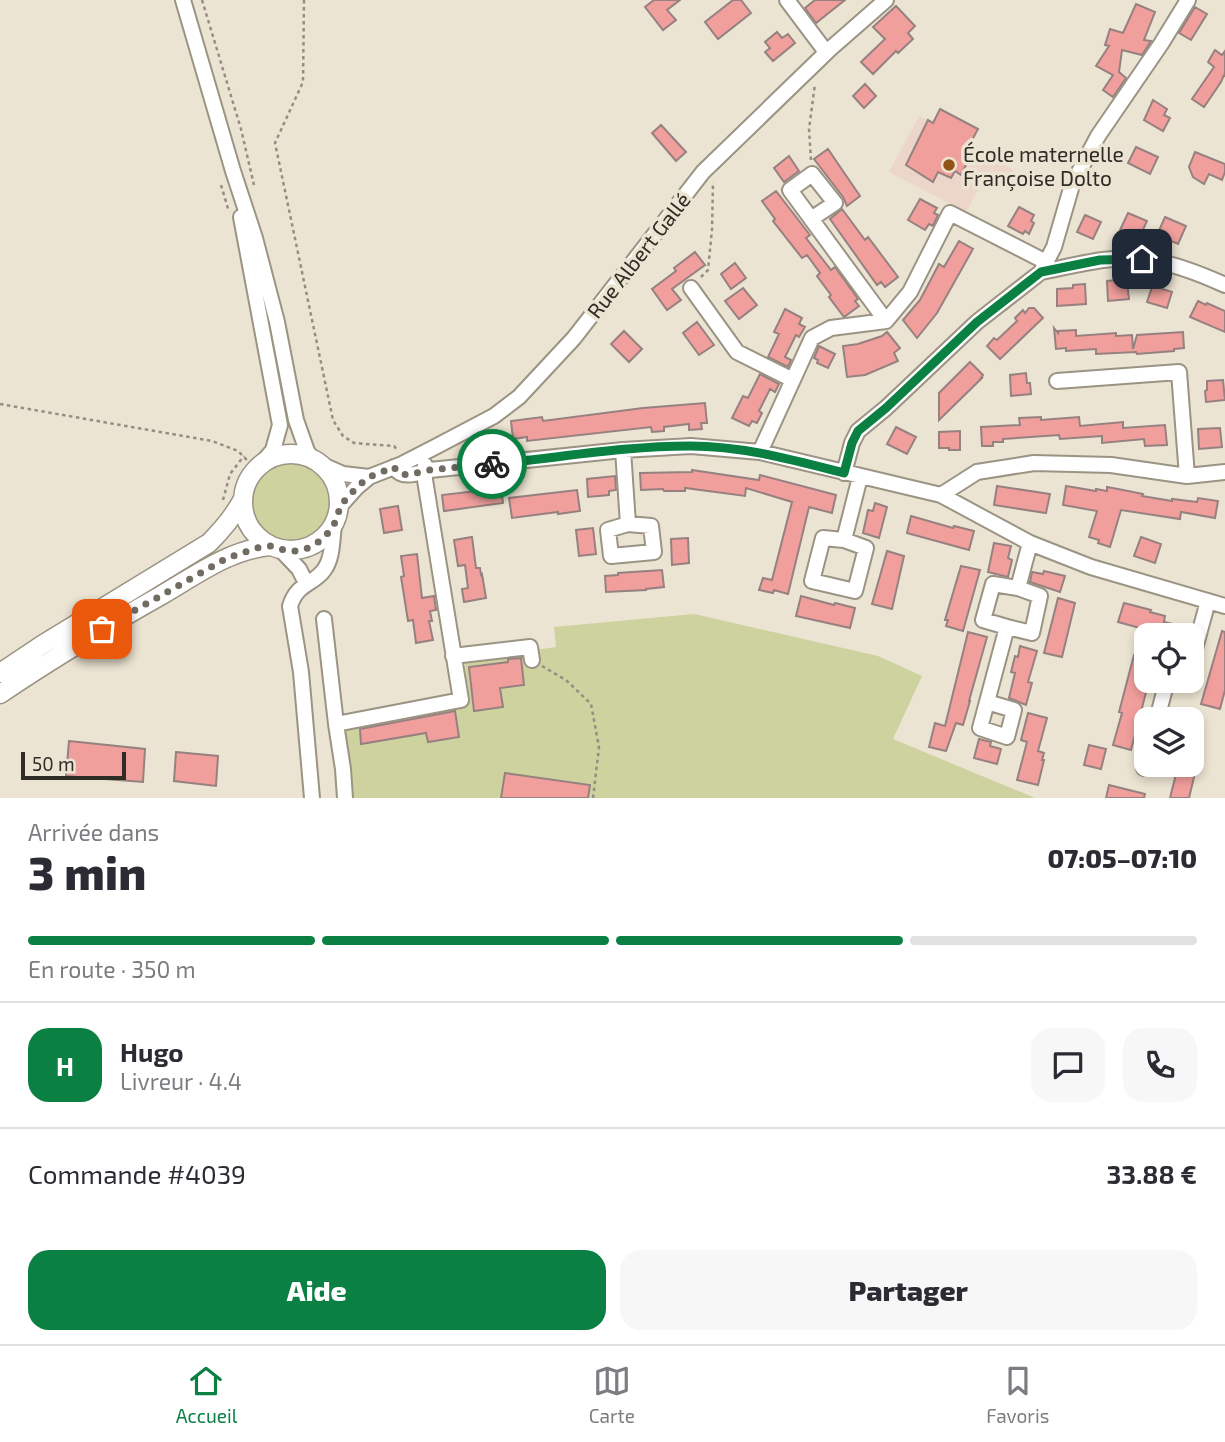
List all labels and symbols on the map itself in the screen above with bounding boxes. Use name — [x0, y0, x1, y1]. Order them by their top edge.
place label: École maternelle Françoise Dolto — [963, 141, 1124, 192]
marker: École maternelle Françoise Dolto — [941, 157, 957, 173]
street label: Rue Albert Gallé — [581, 187, 695, 323]
pin — [1112, 229, 1172, 289]
courier — [457, 429, 527, 499]
pin — [72, 599, 132, 659]
scale bar — [21, 749, 126, 781]

